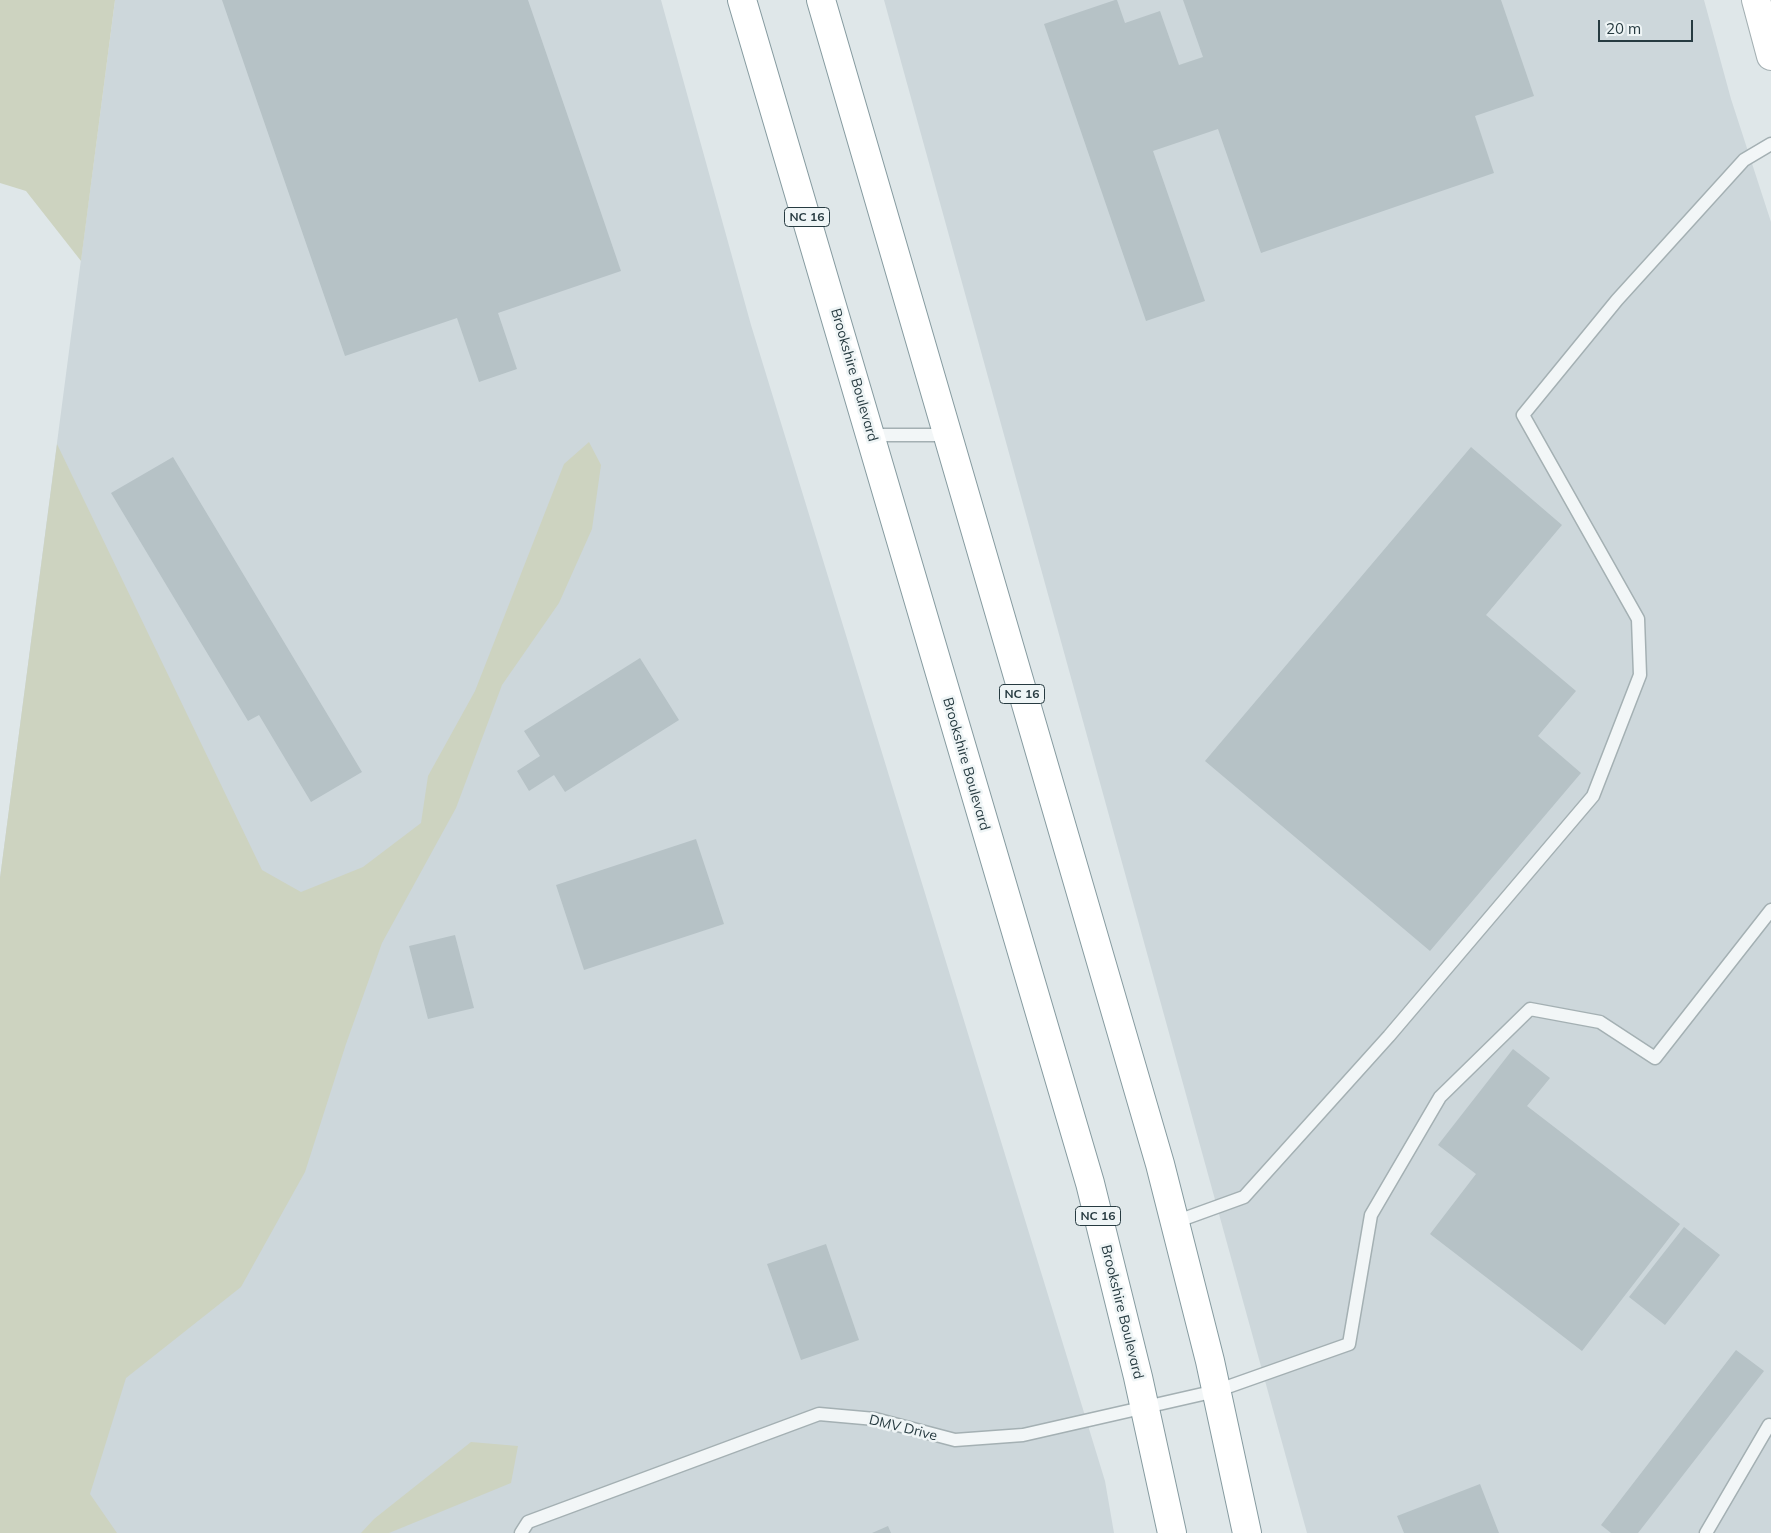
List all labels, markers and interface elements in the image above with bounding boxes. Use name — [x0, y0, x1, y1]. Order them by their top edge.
scale bar — [1601, 10, 1696, 42]
text: 20 m — [1606, 19, 1641, 38]
road number: NC 16 — [784, 208, 830, 226]
street label: Brookshire Boulevard — [827, 306, 881, 444]
road number: NC 16 — [1000, 684, 1044, 704]
street label: Brookshire Boulevard — [939, 695, 993, 833]
road number: NC 16 — [1076, 1206, 1120, 1226]
street label: Brookshire Boulevard — [1097, 1243, 1147, 1381]
street label: DMV Drive — [867, 1411, 939, 1445]

